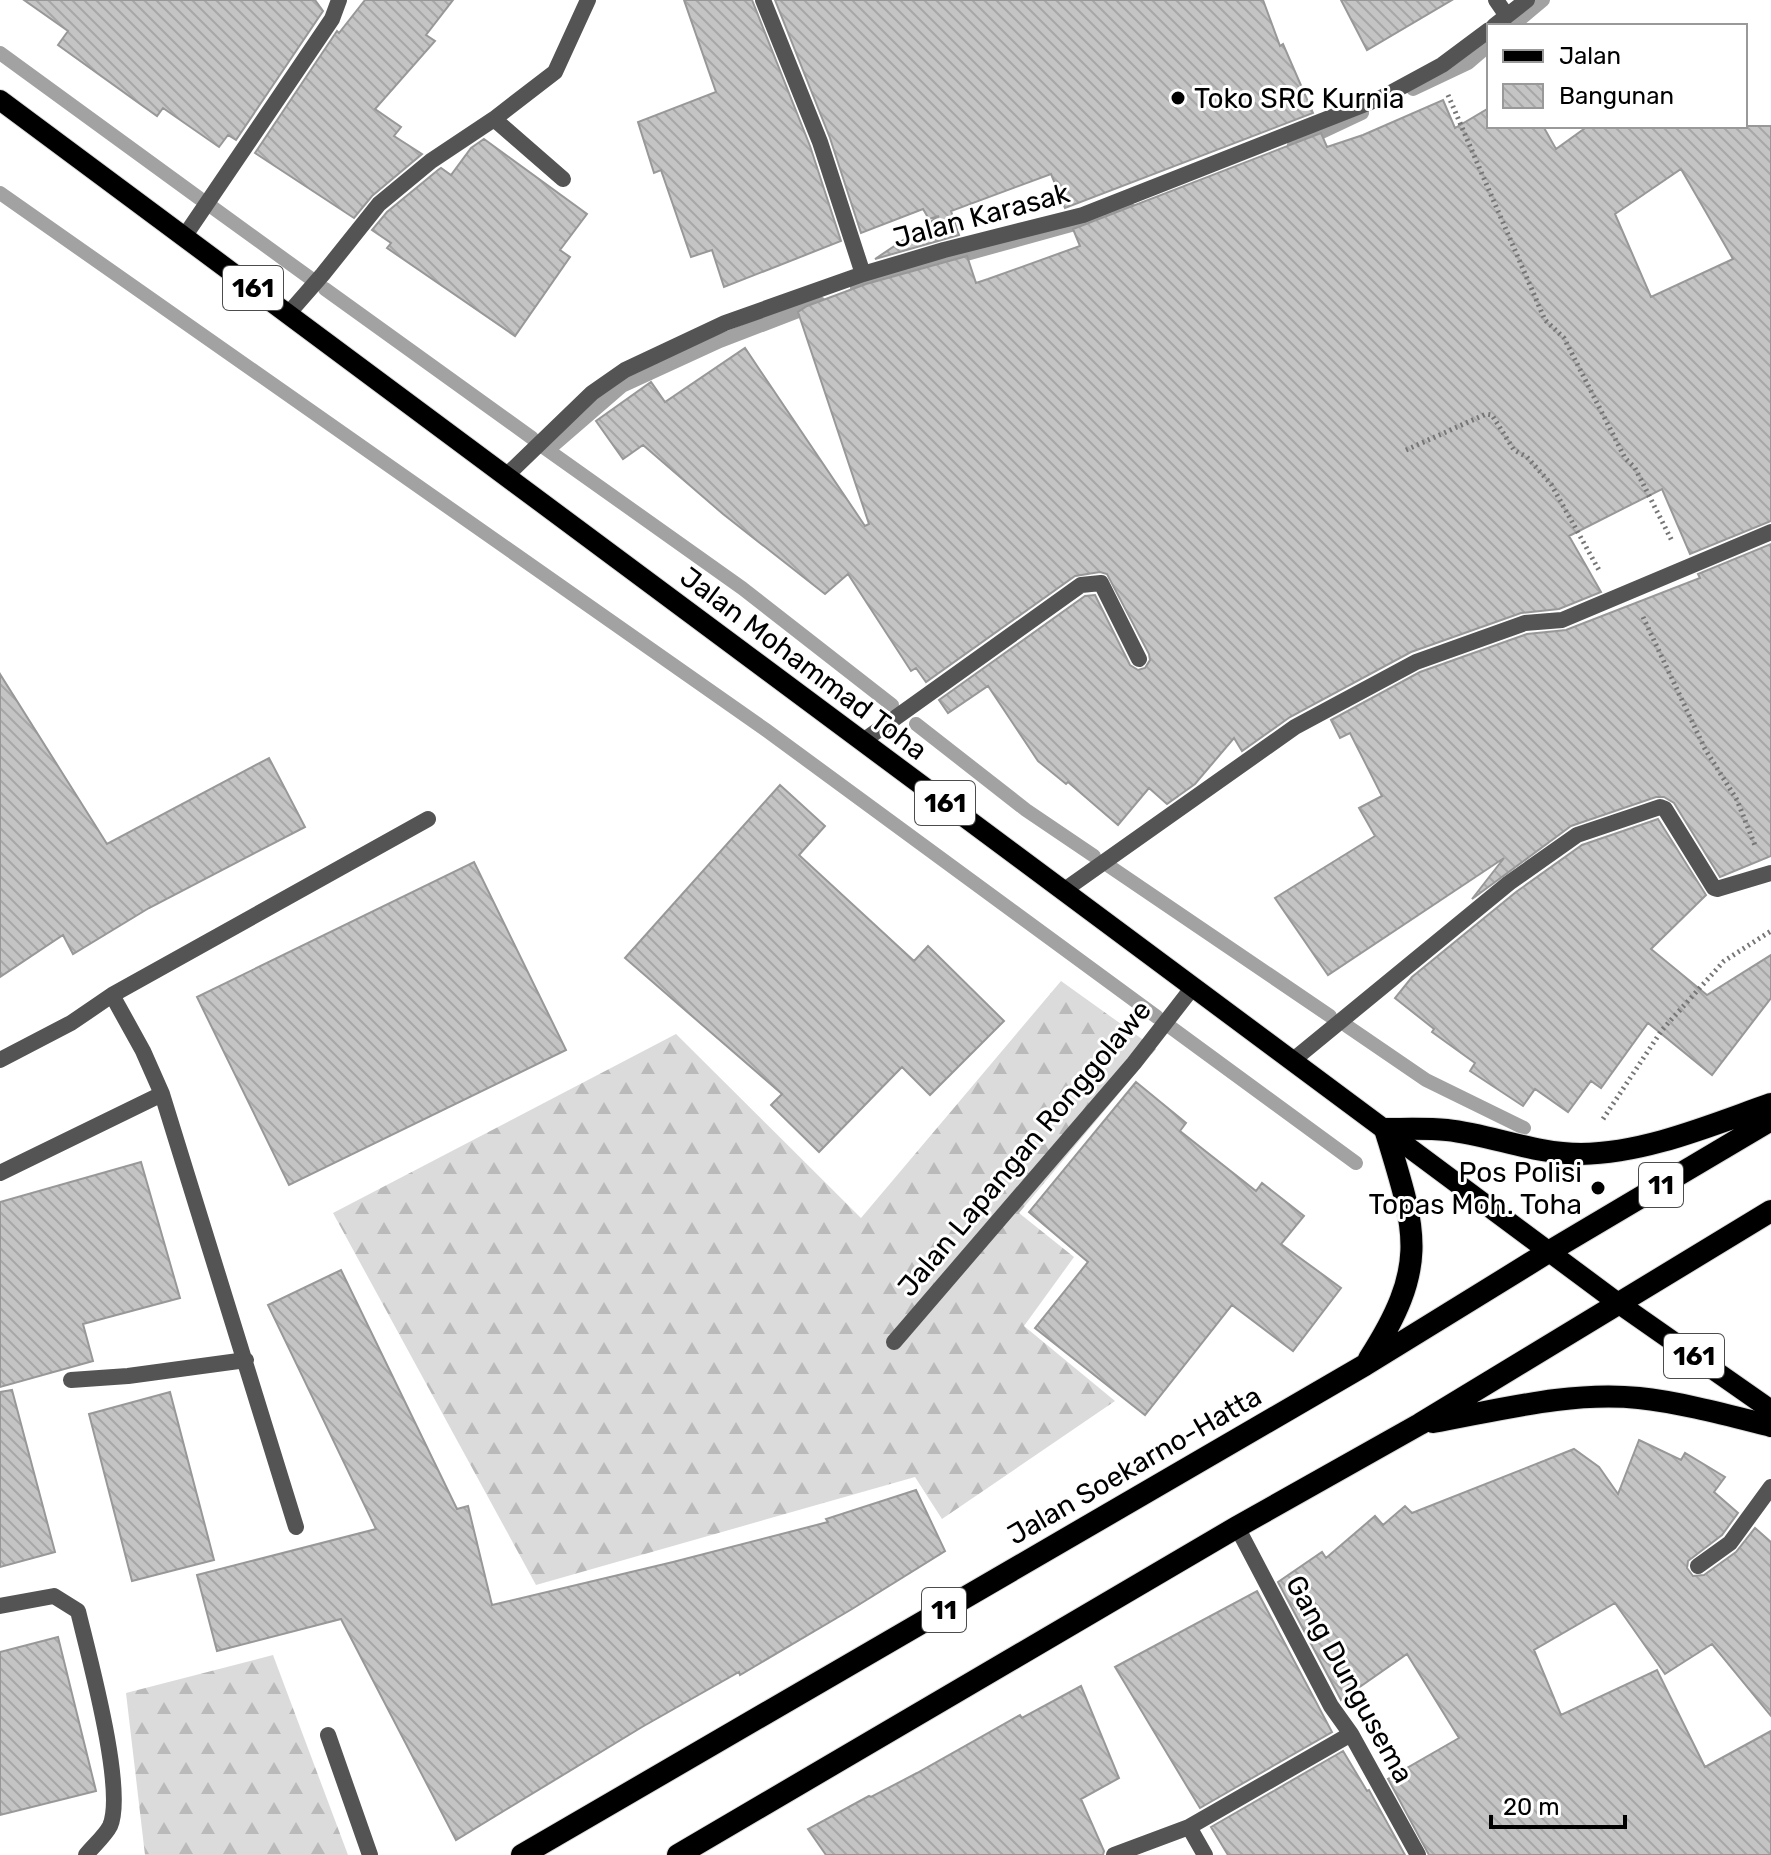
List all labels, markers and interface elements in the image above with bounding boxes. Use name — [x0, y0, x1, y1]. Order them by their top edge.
legend — [1487, 24, 1747, 128]
text: Jalan — [1559, 42, 1621, 70]
place label: Toko SRC Kurnia — [1194, 82, 1404, 115]
text: Bangunan — [1559, 82, 1674, 110]
marker: Toko SRC Kurnia — [1169, 89, 1187, 107]
street label: Jalan Karasak — [889, 176, 1074, 255]
road number: 161 — [223, 266, 283, 310]
street label: Jalan Mohammad Toha — [674, 560, 933, 767]
road number: 161 — [915, 781, 975, 825]
street label: Jalan Lapangan Ronggolawe — [891, 994, 1158, 1303]
place label: Pos Polisi Topas Moh. Toha — [1368, 1156, 1582, 1221]
road number: 11 — [1639, 1163, 1683, 1207]
marker: Pos Polisi Topas Moh. Toha — [1589, 1179, 1607, 1197]
road number: 161 — [1664, 1334, 1724, 1378]
street label: Jalan Soekarno-Hatta — [1001, 1379, 1267, 1552]
street label: Gang Dungusema — [1279, 1570, 1420, 1789]
road number: 11 — [922, 1588, 966, 1632]
scale bar — [1491, 1779, 1625, 1829]
text: 20 m — [1503, 1793, 1560, 1821]

